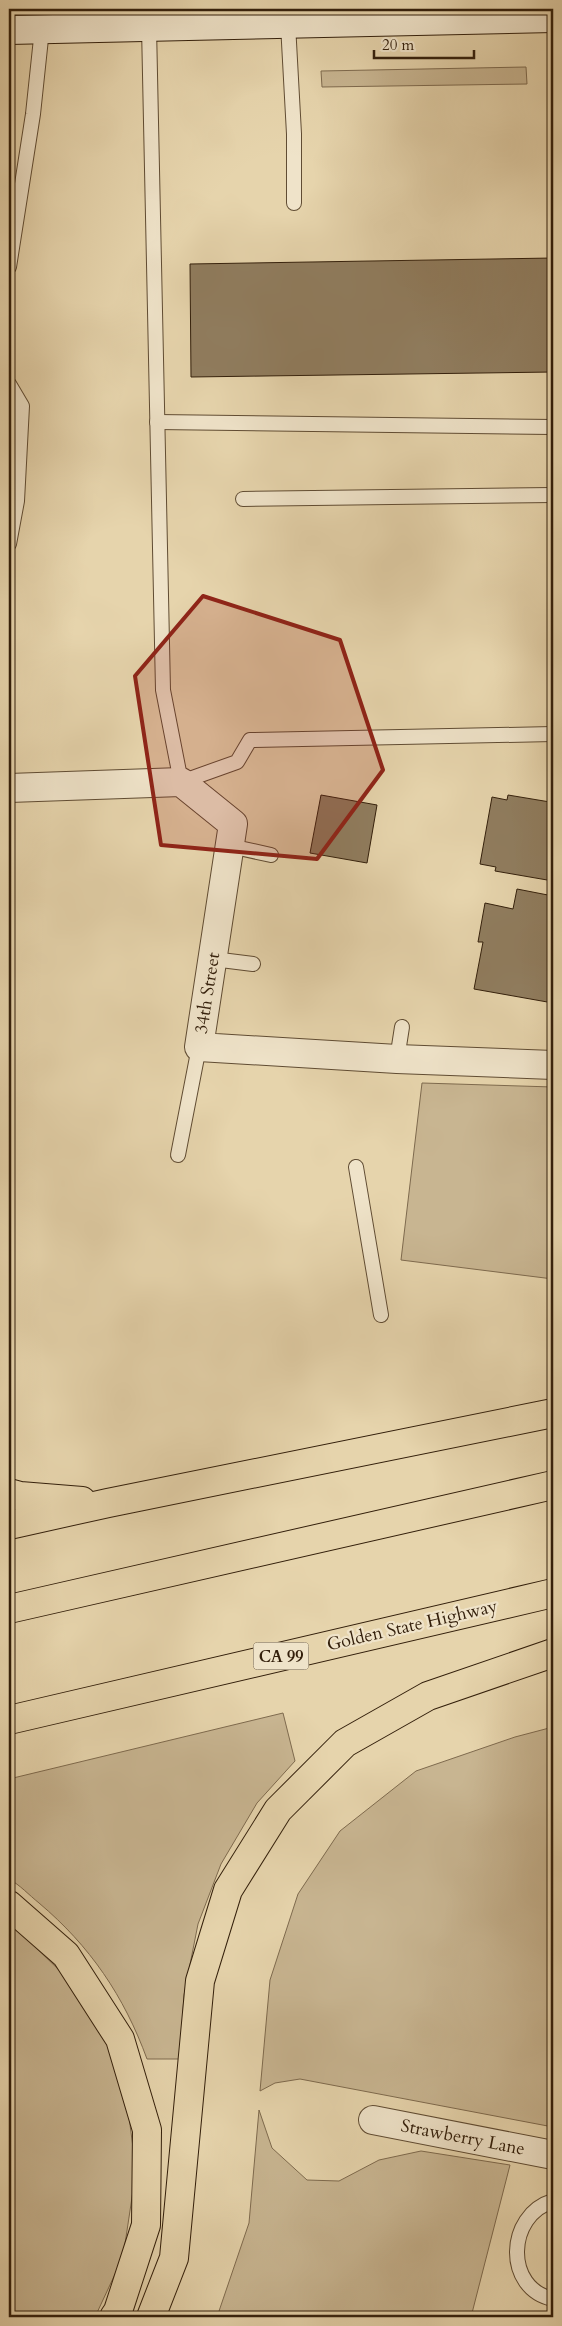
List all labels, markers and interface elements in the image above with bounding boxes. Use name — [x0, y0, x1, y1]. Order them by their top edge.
scale bar — [374, 28, 474, 60]
text: 20 m — [382, 35, 414, 55]
street label: 34th Street — [189, 950, 226, 1036]
street label: Golden State Highway — [324, 1594, 500, 1657]
road number: CA 99 — [254, 1642, 308, 1670]
street label: Strawberry Lane — [399, 2113, 527, 2162]

